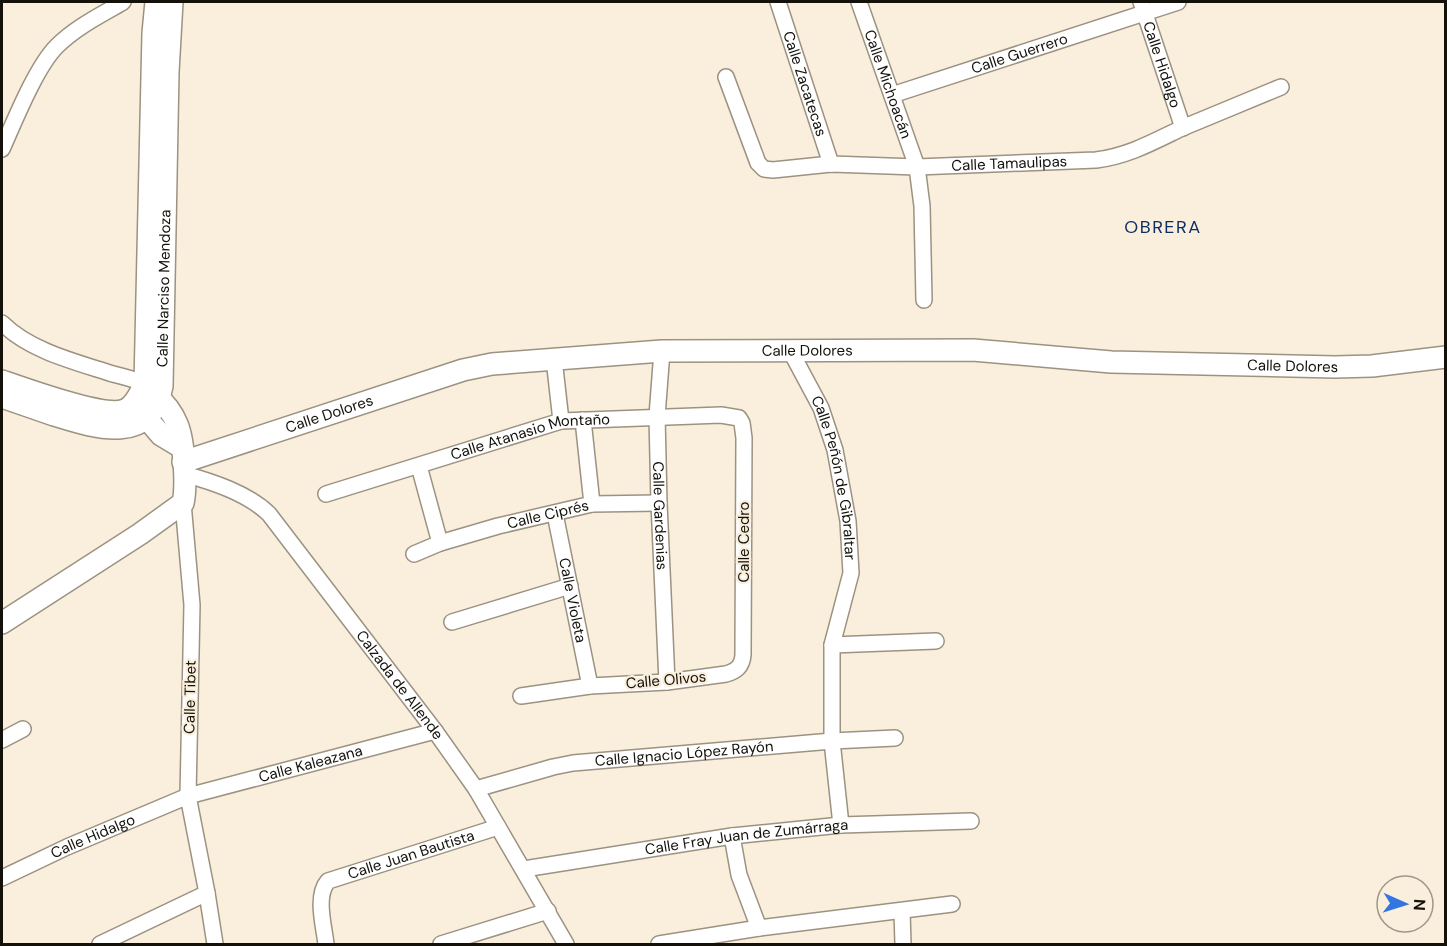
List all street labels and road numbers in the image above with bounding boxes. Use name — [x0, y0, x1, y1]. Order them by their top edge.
street label: Calle Hidalgo — [1138, 19, 1186, 111]
street label: Calle Michoacán — [859, 27, 916, 141]
street label: Calle Zacatecas — [778, 29, 831, 139]
street label: Calle Guerrero — [969, 29, 1070, 79]
street label: Calle Tamaulipas — [951, 151, 1068, 176]
street label: Calle Narciso Mendoza — [152, 209, 175, 367]
street label: Calle Dolores — [762, 340, 853, 361]
street label: Calle Dolores — [1247, 355, 1338, 377]
street label: Calle Dolores — [283, 390, 376, 438]
street label: Calle Peñón de Gibraltar — [806, 392, 860, 561]
street label: Calle Atanasio Montaño — [448, 409, 610, 465]
street label: Calle Gardenias — [648, 461, 672, 571]
street label: Calle Ciprés — [505, 495, 591, 534]
street label: Calle Cedro — [734, 501, 754, 582]
street label: Calle Violeta — [554, 556, 591, 645]
street label: Calzada de Allende — [351, 626, 448, 744]
street label: Calle Tibet — [179, 660, 201, 734]
street label: Calle Olivos — [625, 667, 707, 693]
street label: Calle Ignacio López Rayón — [594, 736, 774, 771]
street label: Calle Kaleazana — [256, 741, 365, 787]
street label: Calle Hidalgo — [47, 809, 138, 863]
street label: Calle Fray Juan de Zumárraga — [643, 815, 849, 860]
street label: Calle Juan Bautista — [345, 825, 477, 884]

